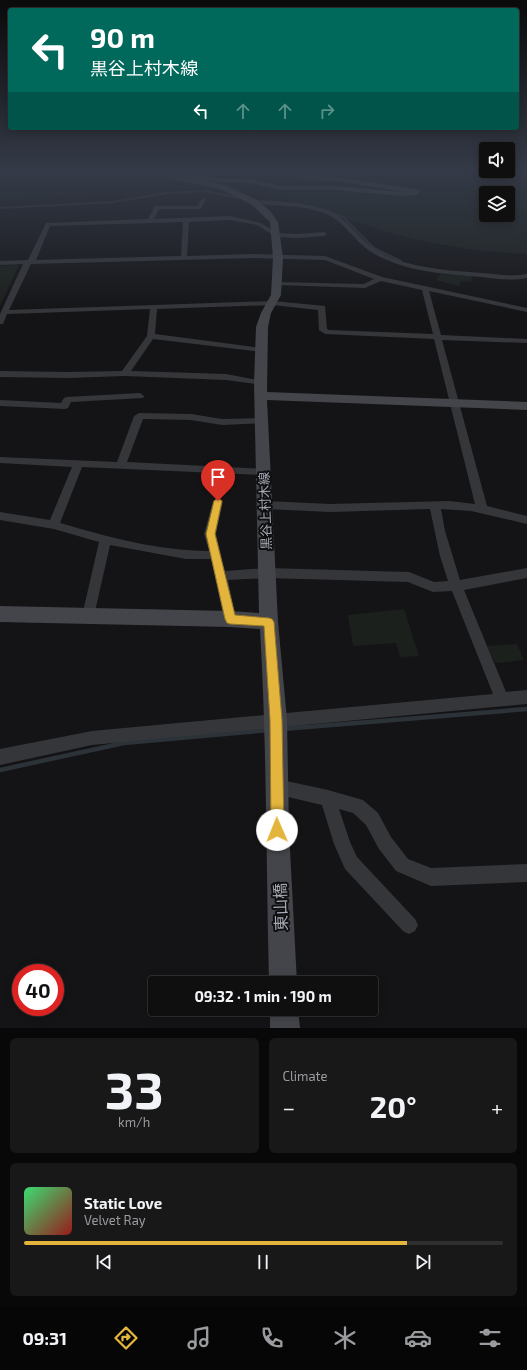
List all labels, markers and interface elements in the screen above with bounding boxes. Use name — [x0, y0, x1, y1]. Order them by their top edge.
text: 90 m — [90, 20, 155, 54]
icon: left — [24, 24, 76, 76]
text: 黒谷上村木線 — [90, 57, 198, 79]
icon: left — [190, 100, 212, 122]
icon: ahead — [232, 100, 254, 122]
icon: ahead — [274, 100, 296, 122]
icon: right — [316, 100, 338, 122]
map controls — [479, 142, 515, 222]
button: sound — [479, 142, 515, 178]
button: layers — [479, 186, 515, 222]
pin — [201, 460, 235, 501]
icon: arrive — [207, 466, 229, 488]
street label: 黒谷上村木線 — [256, 472, 274, 550]
position arrow — [256, 809, 298, 851]
street label: 東山橋 — [270, 883, 290, 931]
speed limit sign: 40 — [12, 964, 64, 1016]
text: 09:32 · 1 min · 190 m — [194, 987, 332, 1005]
text: 33 — [105, 1057, 164, 1119]
text: Climate — [283, 1068, 327, 1084]
text: 20° — [370, 1088, 416, 1124]
text: − — [283, 1094, 295, 1120]
text: + — [491, 1094, 503, 1120]
text: km/h — [118, 1114, 150, 1130]
text: Static Love — [84, 1194, 162, 1212]
text: Velvet Ray — [84, 1212, 146, 1228]
icon: previous — [93, 1251, 115, 1273]
icon: pause — [252, 1251, 274, 1273]
icon: next — [412, 1251, 434, 1273]
icon: directions — [112, 1324, 140, 1352]
icon: music — [185, 1324, 213, 1352]
icon: phone — [258, 1324, 286, 1352]
icon: climate — [331, 1324, 359, 1352]
icon: car — [404, 1324, 432, 1352]
icon: filters — [476, 1324, 504, 1352]
text: 09:31 — [22, 1327, 67, 1349]

